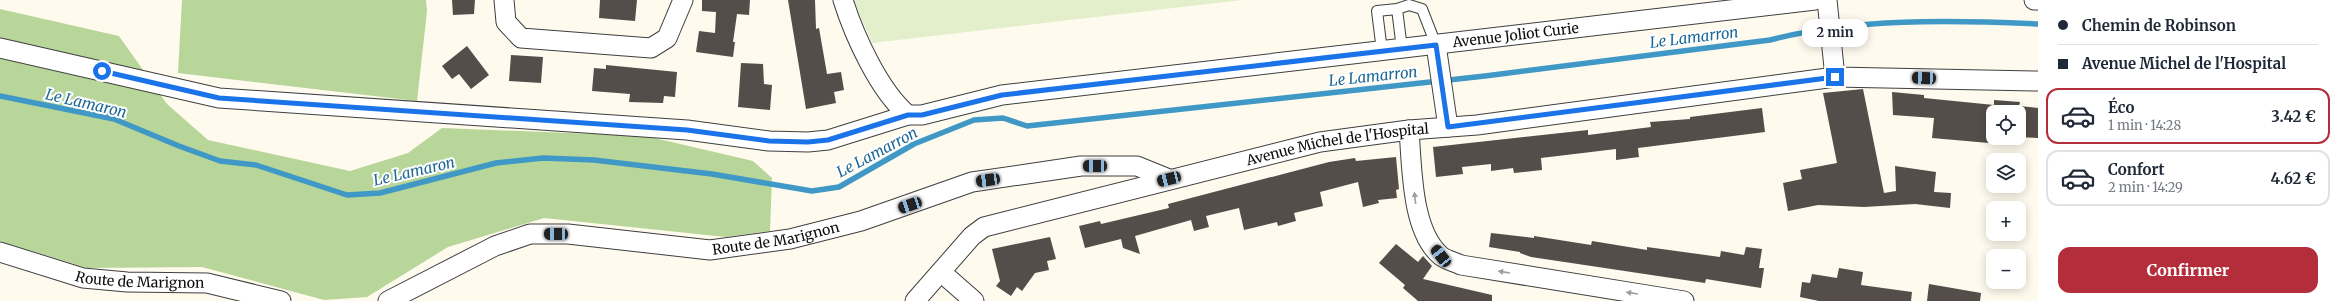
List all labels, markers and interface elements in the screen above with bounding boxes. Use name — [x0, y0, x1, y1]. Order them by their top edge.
text: Chemin de Robinson — [2082, 16, 2236, 35]
street label: Avenue Joliot Curie — [1451, 19, 1580, 51]
callout: 2 min — [1802, 19, 1868, 47]
water label: Le Lamarron — [1649, 22, 1739, 52]
text: 2 min — [1816, 24, 1854, 41]
text: Avenue Michel de l'Hospital — [2082, 54, 2286, 73]
route start — [93, 62, 111, 80]
water label: Le Lamarron — [1328, 62, 1418, 90]
route end — [1826, 68, 1844, 86]
car — [1912, 72, 1936, 84]
water label: Le Lamaron — [43, 84, 129, 122]
icon: car — [2060, 98, 2096, 134]
text: Éco — [2108, 98, 2134, 117]
map controls — [1986, 105, 2026, 289]
button: locate — [1986, 105, 2026, 145]
text: 3.42 € — [2271, 107, 2316, 126]
text: 1 min · 14:28 — [2108, 117, 2181, 134]
street label: Avenue Michel de l'Hospital — [1243, 120, 1430, 170]
water label: Le Lamarron — [833, 123, 921, 181]
water label: Le Lamaron — [371, 152, 457, 190]
button: layers — [1986, 153, 2026, 193]
car — [1083, 160, 1107, 172]
icon: car — [2060, 160, 2096, 196]
text: Confort — [2108, 160, 2165, 179]
text: 4.62 € — [2270, 169, 2316, 188]
car — [1156, 170, 1182, 188]
car — [975, 172, 1001, 188]
text: 2 min · 14:29 — [2108, 179, 2183, 196]
one-way arrow — [1412, 192, 1419, 204]
car — [897, 195, 923, 215]
button: + — [1986, 201, 2026, 241]
street label: Route de Marignon — [711, 218, 841, 259]
car — [544, 228, 568, 240]
car — [1429, 243, 1453, 269]
button: Confirmer — [2058, 247, 2318, 293]
button: − — [1986, 249, 2026, 289]
street label: Route de Marignon — [73, 267, 204, 292]
one-way arrow — [1498, 269, 1510, 275]
one-way arrow — [1626, 289, 1638, 295]

